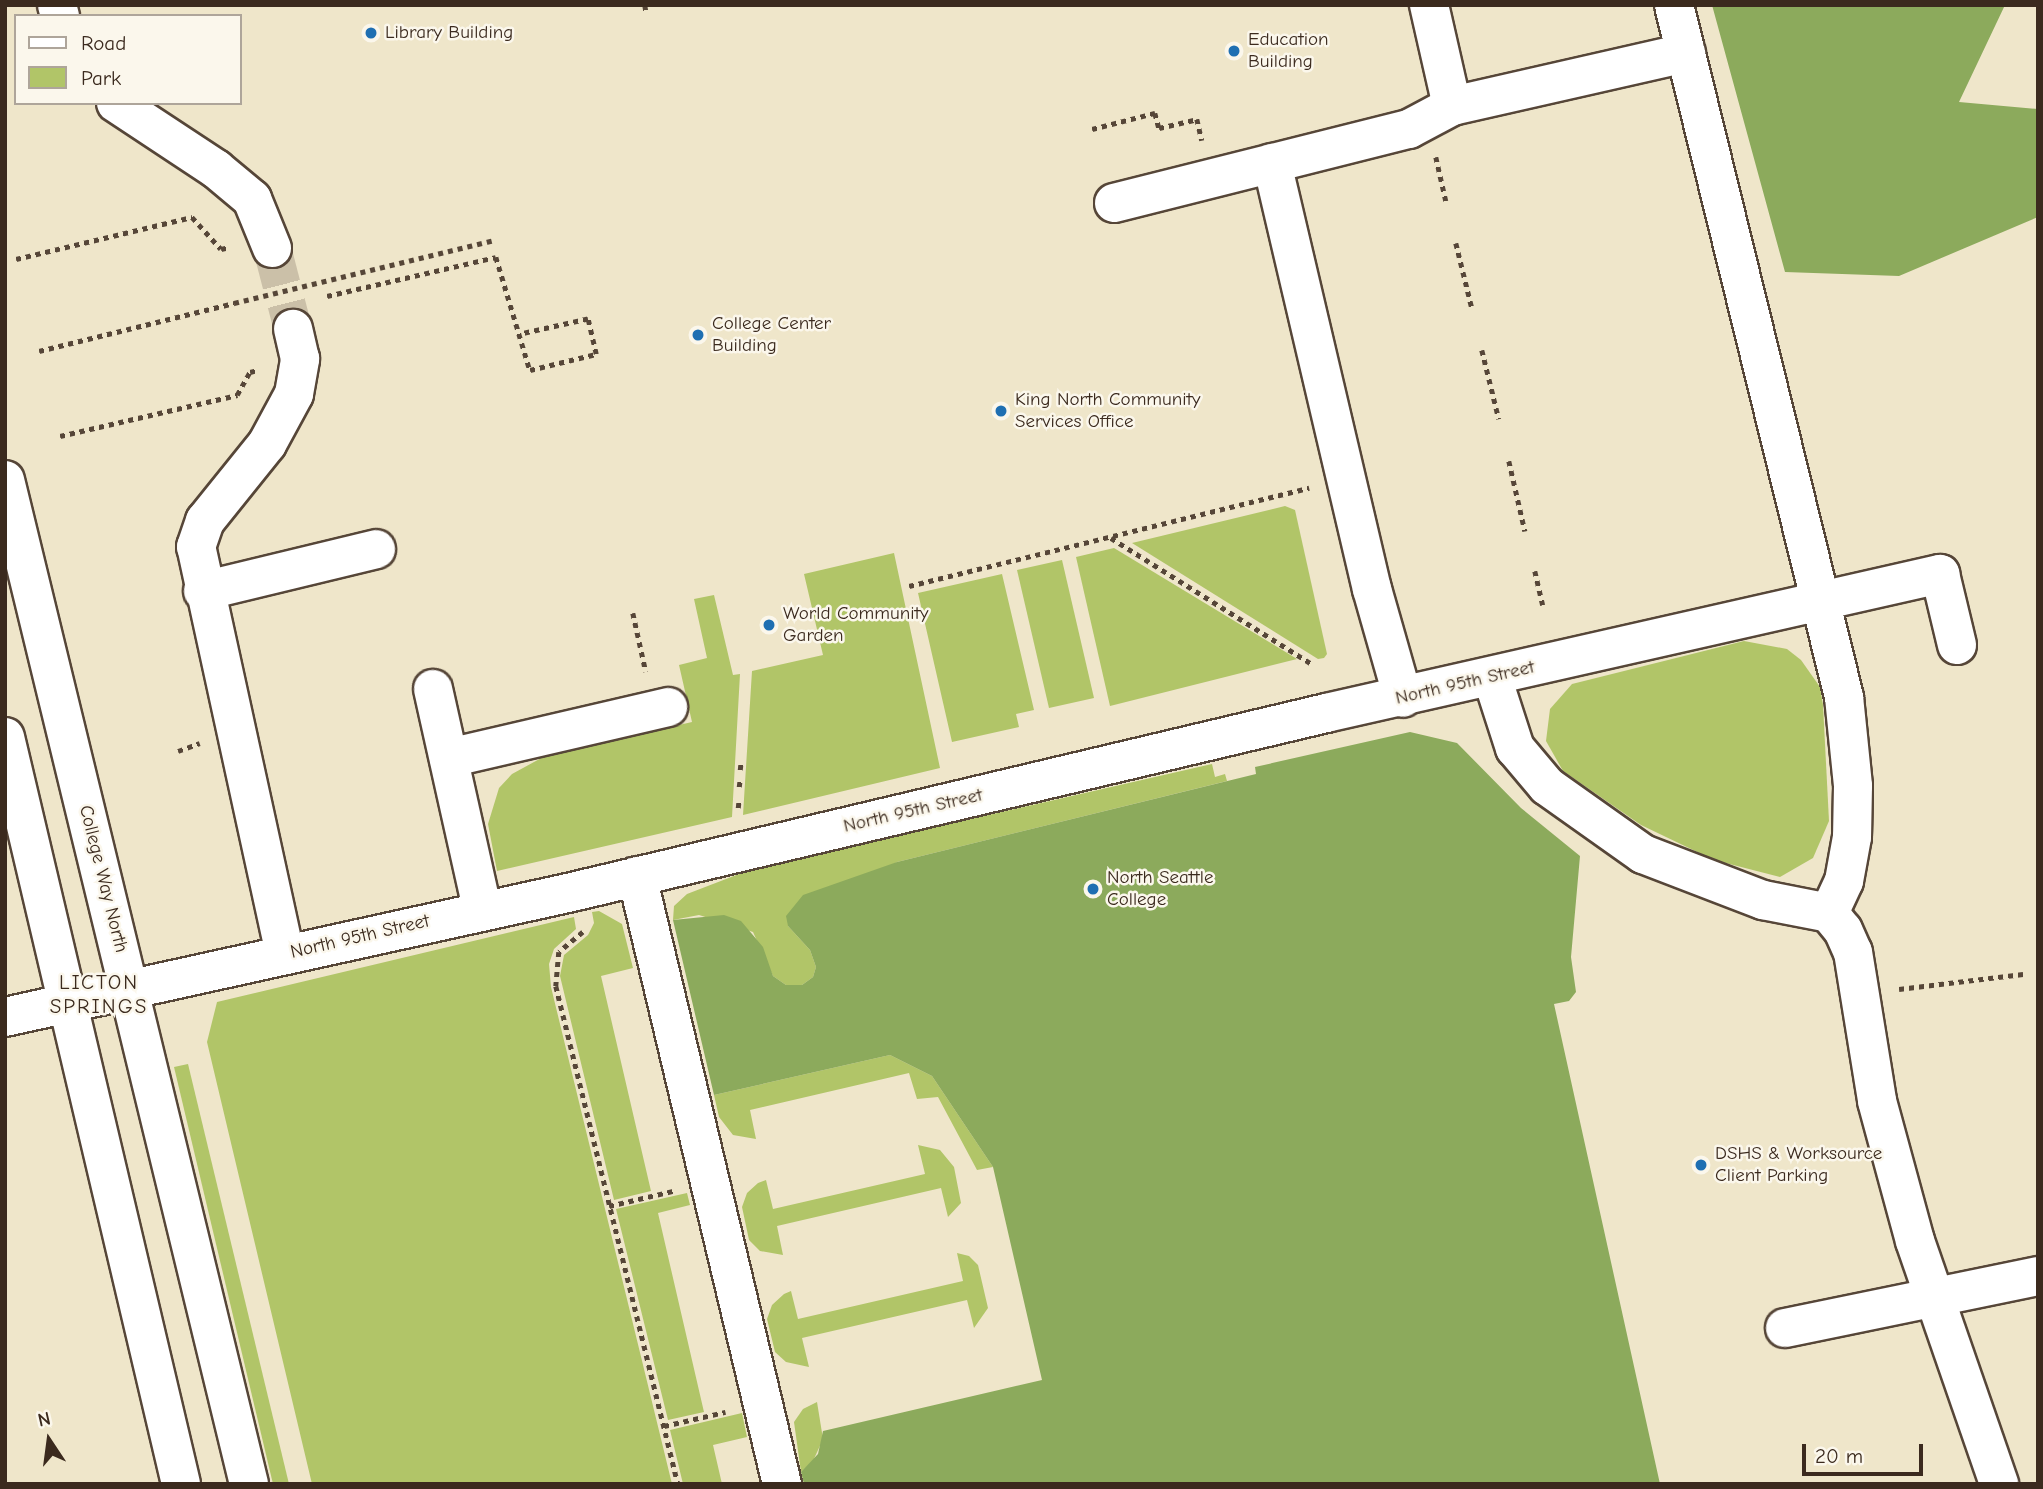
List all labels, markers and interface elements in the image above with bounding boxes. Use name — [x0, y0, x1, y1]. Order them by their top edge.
legend — [14, 14, 242, 105]
place label: Library Building — [385, 22, 513, 44]
marker: Library Building — [363, 25, 379, 41]
place label: Education Building — [1248, 29, 1329, 73]
text: Road — [81, 31, 126, 55]
marker: Education Building — [1226, 43, 1242, 59]
text: Park — [81, 66, 121, 90]
place label: College Center Building — [712, 313, 831, 357]
marker: College Center Building — [690, 327, 706, 343]
place label: King North Community Services Office — [1015, 389, 1201, 433]
marker: King North Community Services Office — [993, 403, 1009, 419]
place label: World Community Garden — [783, 603, 928, 647]
marker: World Community Garden — [761, 617, 777, 633]
street label: North 95th Street — [1393, 656, 1537, 710]
street label: North 95th Street — [841, 784, 985, 838]
street label: College Way North — [74, 803, 132, 955]
place label: North Seattle College — [1107, 867, 1213, 911]
marker: North Seattle College — [1085, 881, 1101, 897]
street label: North 95th Street — [288, 910, 432, 964]
district label: LICTON SPRINGS — [51, 969, 147, 1019]
place label: DSHS & Worksource Client Parking — [1715, 1143, 1882, 1187]
marker: DSHS & Worksource Client Parking — [1693, 1157, 1709, 1173]
north arrow — [14, 1405, 84, 1475]
text: N — [36, 1407, 53, 1432]
scale bar — [1805, 1430, 1926, 1474]
text: 20 m — [1815, 1444, 1863, 1468]

